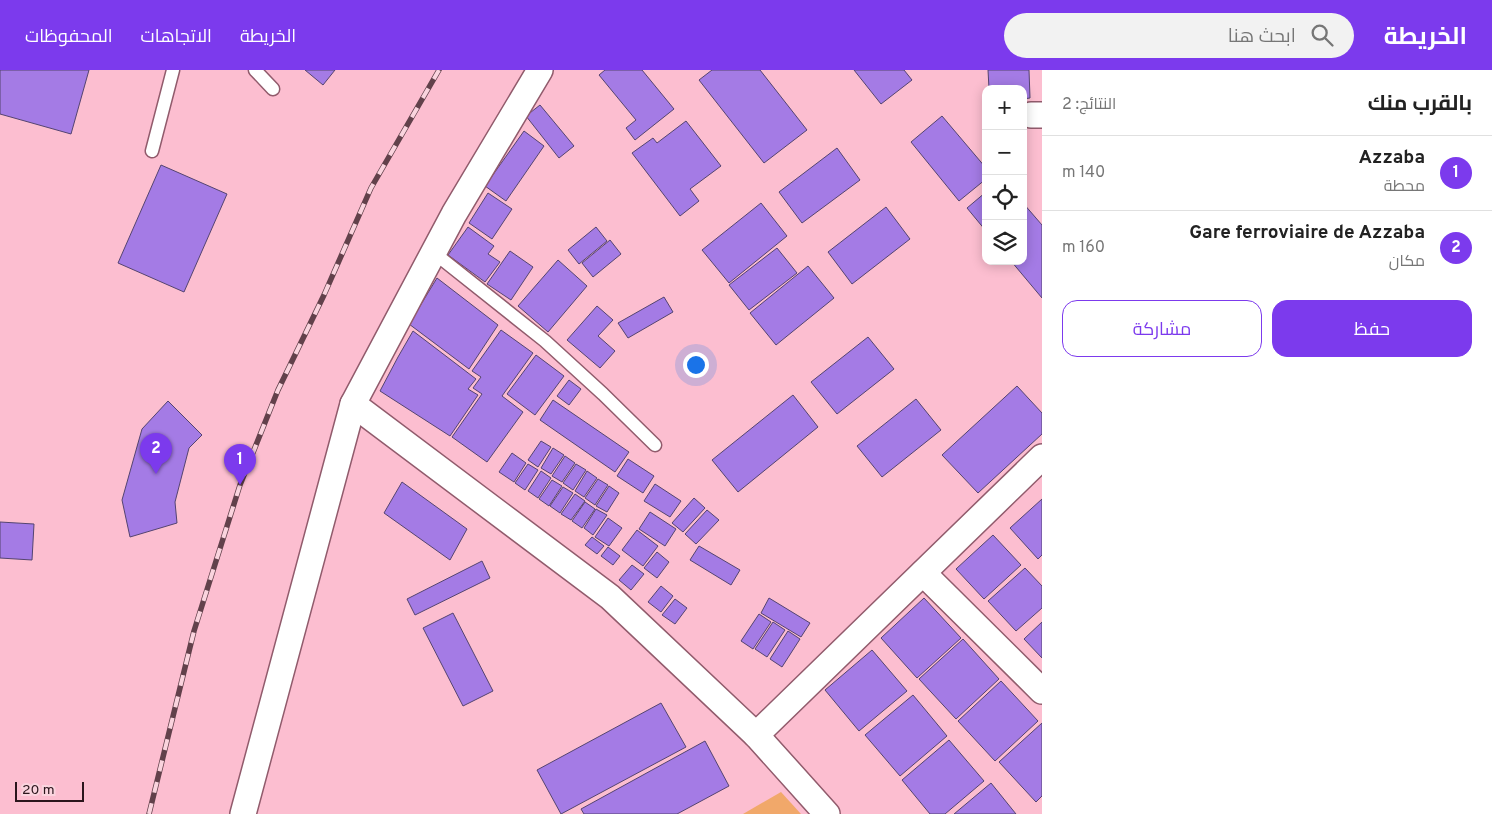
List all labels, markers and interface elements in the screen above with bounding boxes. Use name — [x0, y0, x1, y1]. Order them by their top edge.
search box — [1004, 13, 1354, 58]
icon: search — [1308, 21, 1336, 49]
text: الخريطة — [1384, 23, 1467, 53]
text: ابحث هنا — [1228, 25, 1296, 49]
text: المحفوظات — [25, 26, 113, 49]
text: الاتجاهات — [141, 26, 212, 49]
text: الخريطة — [240, 26, 296, 49]
map controls — [982, 85, 1027, 265]
button: + — [982, 85, 1027, 130]
text: بالقرب منك — [1368, 91, 1472, 118]
text: النتائج: 2 — [1062, 95, 1116, 115]
button: − — [982, 130, 1027, 175]
text: Azzaba — [1359, 146, 1425, 170]
text: 140 m — [1062, 163, 1105, 183]
text: 1 — [1453, 163, 1459, 183]
button: locate — [982, 175, 1027, 220]
text: محطة — [1384, 177, 1425, 197]
button: layers — [982, 220, 1027, 265]
text: Gare ferroviaire de Azzaba — [1189, 221, 1425, 245]
text: 160 m — [1062, 238, 1105, 258]
text: 2 — [1451, 238, 1461, 258]
text: مكان — [1389, 252, 1425, 272]
button: مشاركة — [1062, 300, 1262, 357]
button: حفظ — [1272, 300, 1472, 357]
your location — [683, 352, 709, 378]
pin: 2 — [140, 433, 172, 474]
pin: 1 — [224, 444, 256, 485]
scale bar — [15, 779, 84, 802]
text: 20 m — [22, 782, 55, 799]

